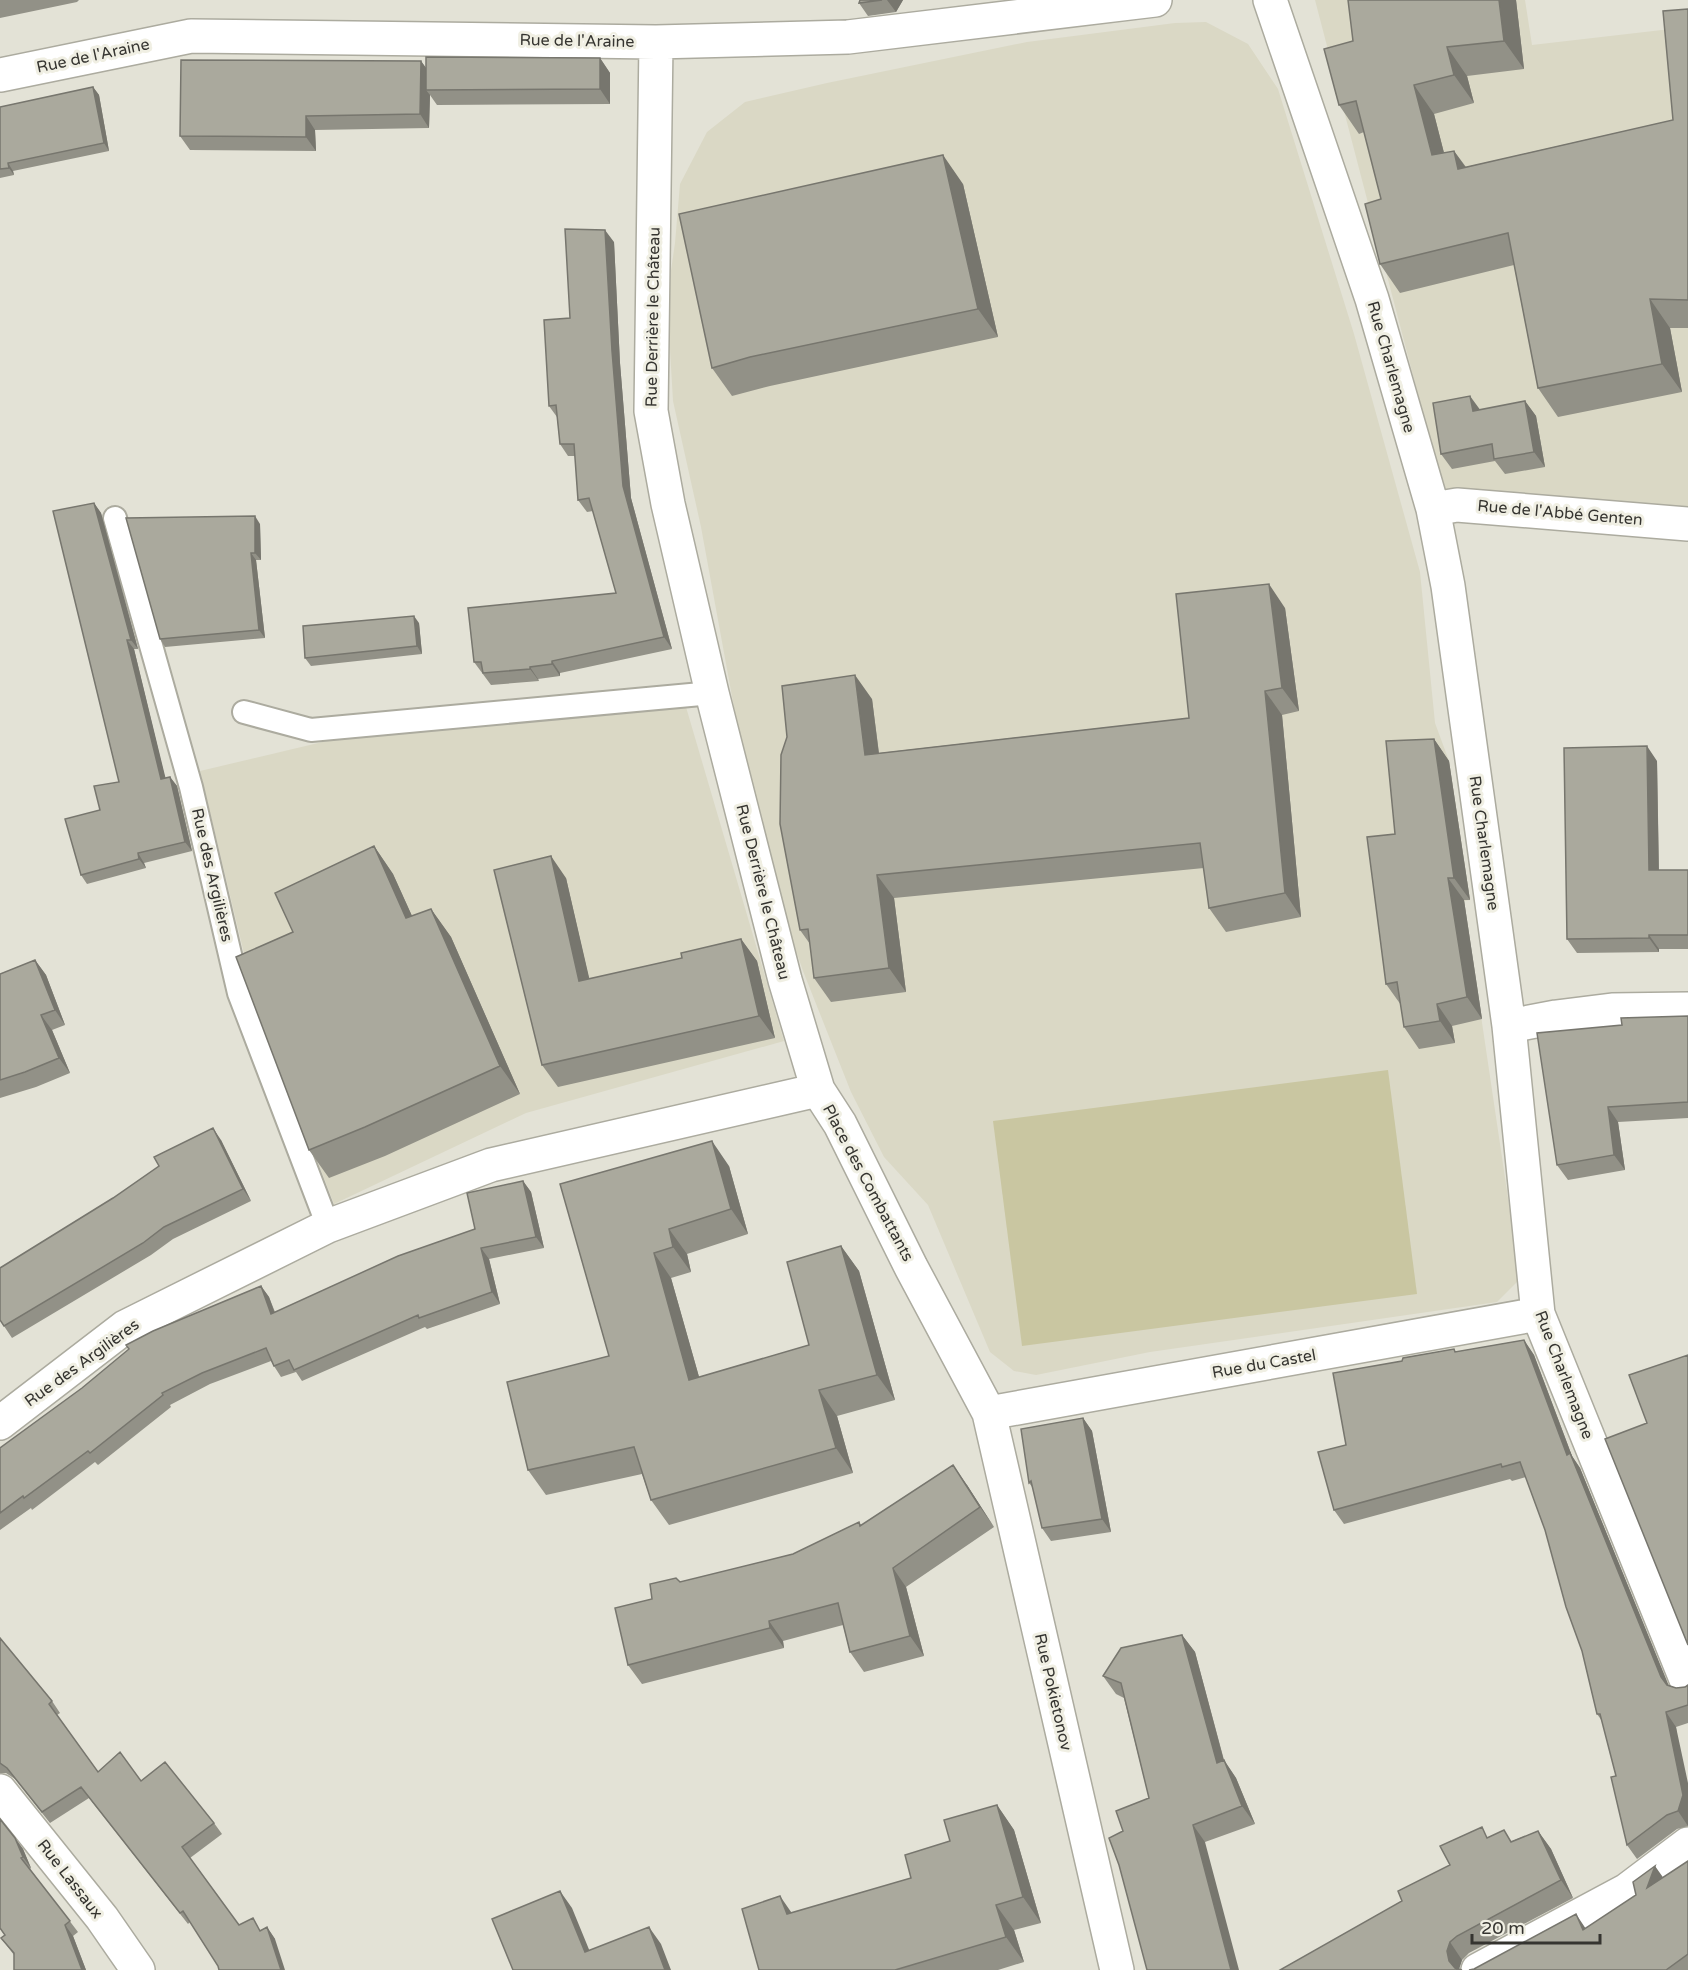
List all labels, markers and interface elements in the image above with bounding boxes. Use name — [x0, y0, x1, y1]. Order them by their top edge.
street label: Rue de l'Araine — [519, 30, 635, 52]
street label: Rue de l'Araine — [35, 34, 151, 78]
street label: Rue Derrière le Château — [641, 227, 665, 407]
street label: Rue Charlemagne — [1363, 299, 1419, 435]
street label: Rue de l'Abbé Genten — [1476, 496, 1644, 530]
street label: Rue Charlemagne — [1465, 774, 1503, 912]
street label: Rue Derrière le Château — [732, 802, 794, 982]
street label: Rue des Argilières — [187, 806, 237, 944]
street label: Place des Combattants — [818, 1101, 918, 1265]
street label: Rue Charlemagne — [1530, 1308, 1598, 1442]
street label: Rue des Argilières — [21, 1315, 143, 1411]
street label: Rue du Castel — [1210, 1345, 1318, 1383]
street label: Rue Pokietonov — [1030, 1631, 1076, 1753]
street label: Rue Lassaux — [33, 1835, 107, 1923]
scale bar — [1472, 1907, 1600, 1945]
text: 20 m — [1481, 1917, 1525, 1939]

